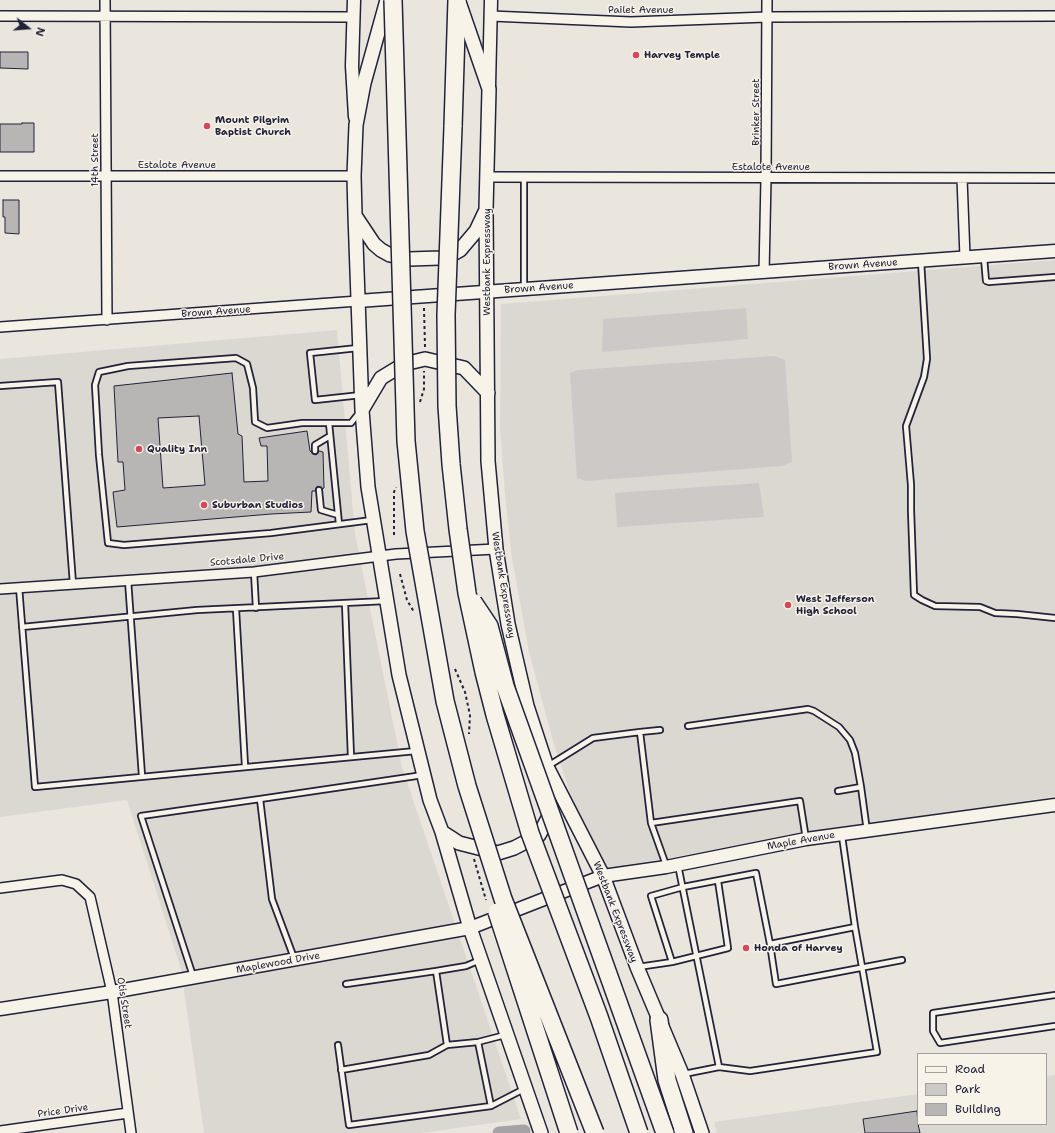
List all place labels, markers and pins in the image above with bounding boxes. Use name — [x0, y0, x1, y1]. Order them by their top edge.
place label: Harvey Temple — [644, 49, 720, 61]
marker: Harvey Temple — [631, 50, 641, 60]
place label: Mount Pilgrim Baptist Church — [215, 114, 291, 138]
marker: Mount Pilgrim Baptist Church — [202, 121, 212, 131]
place label: Quality Inn — [147, 443, 207, 455]
marker: Quality Inn — [134, 444, 144, 454]
place label: Suburban Studios — [212, 499, 303, 511]
marker: Suburban Studios — [199, 500, 209, 510]
place label: West Jefferson High School — [796, 593, 874, 616]
marker: West Jefferson High School — [783, 600, 793, 610]
place label: Honda of Harvey — [754, 942, 842, 954]
marker: Honda of Harvey — [741, 943, 751, 953]

